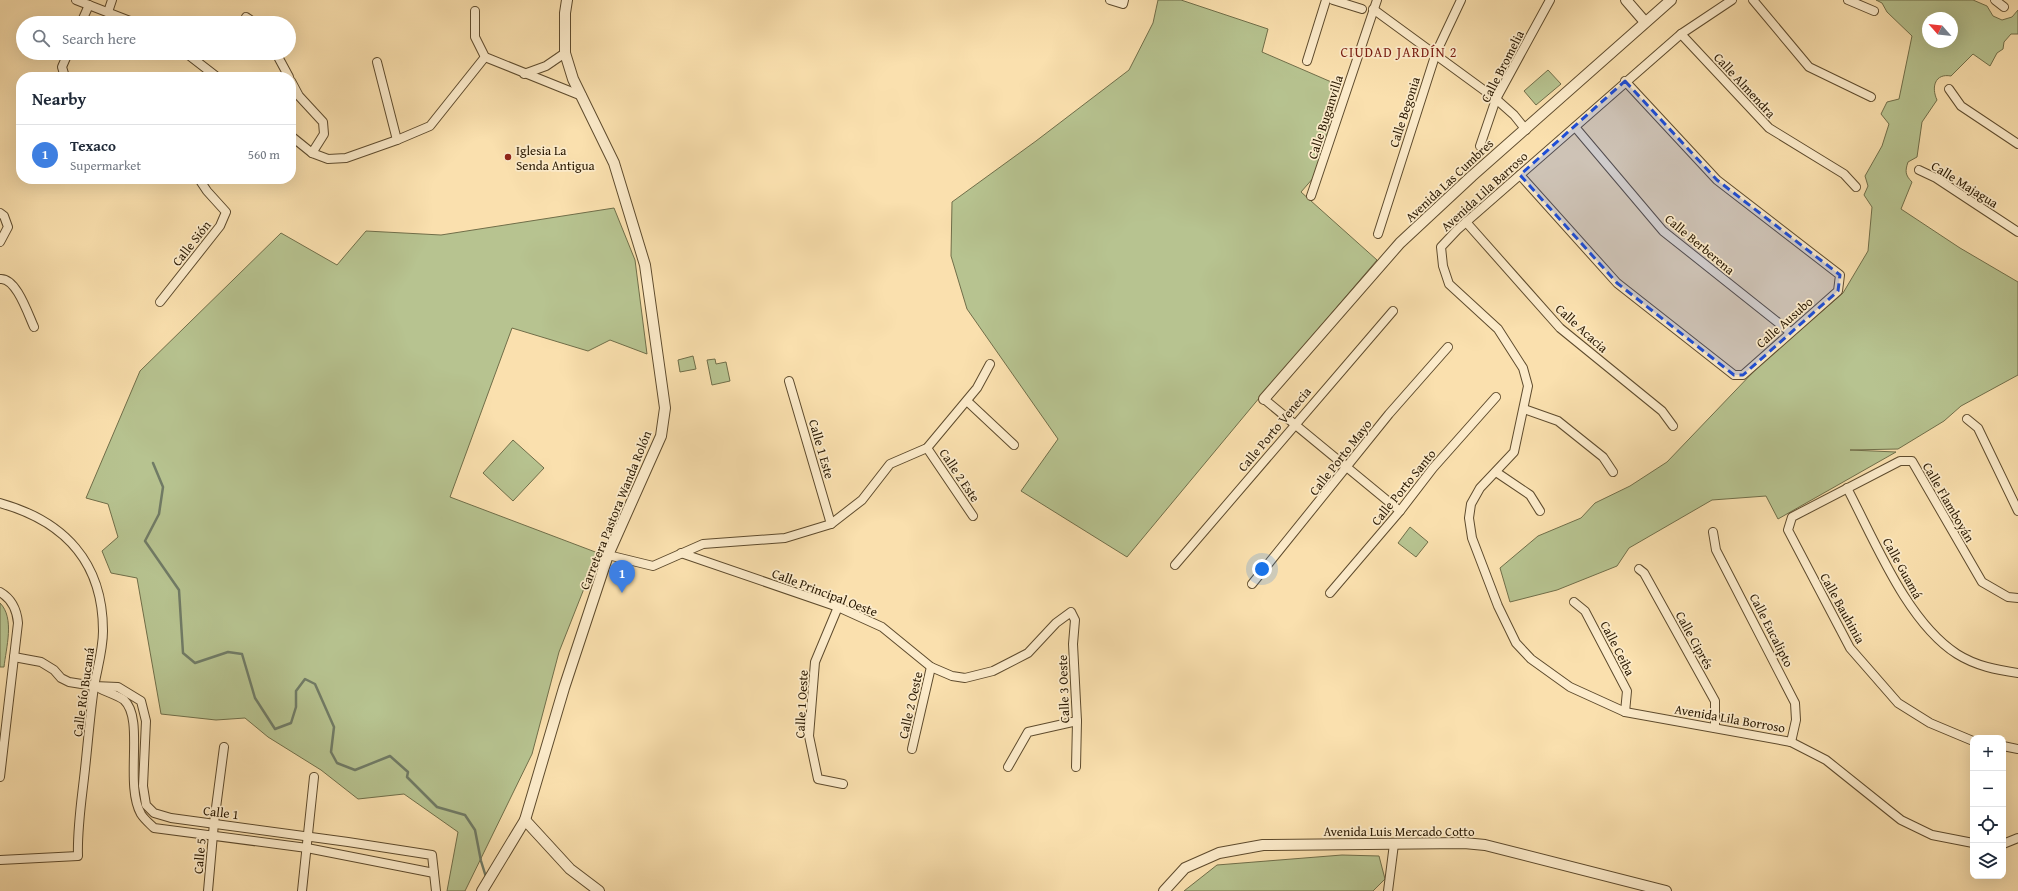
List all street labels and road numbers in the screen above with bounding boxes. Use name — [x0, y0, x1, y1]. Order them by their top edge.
street label: Calle Bromelia — [1476, 26, 1529, 106]
street label: Calle Almendra — [1709, 48, 1781, 123]
street label: Calle Buganvilla — [1303, 72, 1348, 162]
street label: Calle Begonia — [1384, 74, 1425, 150]
street label: Avenida Las Cumbres — [1401, 134, 1498, 226]
street label: Avenida Lila Barroso — [1437, 147, 1532, 236]
street label: Calle Majagua — [1928, 156, 2003, 213]
street label: Calle Berberena — [1661, 210, 1739, 280]
street label: Calle Sión — [167, 216, 216, 270]
street label: Calle Ausubo — [1752, 292, 1817, 352]
street label: Calle Acacia — [1551, 300, 1613, 358]
street label: Calle Porto Venecia — [1233, 382, 1316, 476]
street label: Calle Porto Mayo — [1305, 415, 1376, 499]
street label: Calle 1 Este — [804, 417, 839, 481]
street label: Carretera Pastora Wanda Rolón — [575, 427, 656, 593]
street label: Calle 2 Este — [935, 445, 985, 506]
street label: Calle Porto Santo — [1367, 445, 1440, 530]
street label: Calle Flamboyán — [1918, 459, 1980, 546]
street label: Calle Guamá — [1878, 534, 1928, 603]
street label: Calle Principal Oeste — [769, 564, 880, 621]
street label: Calle Bauhinia — [1815, 569, 1870, 648]
street label: Calle Eucalipto — [1745, 590, 1798, 671]
street label: Calle Ciprés — [1671, 608, 1718, 673]
street label: Calle Ceiba — [1596, 618, 1640, 680]
street label: Calle Río Bucaná — [68, 645, 99, 738]
street label: Calle 3 Oeste — [1053, 654, 1074, 724]
street label: Calle 1 Oeste — [790, 669, 813, 739]
street label: Calle 2 Oeste — [894, 670, 927, 741]
street label: Avenida Lila Borroso — [1673, 699, 1787, 738]
street label: Calle 1 — [202, 801, 240, 824]
street label: Avenida Luis Mercado Cotto — [1323, 822, 1475, 841]
street label: Calle 5 — [188, 837, 211, 875]

